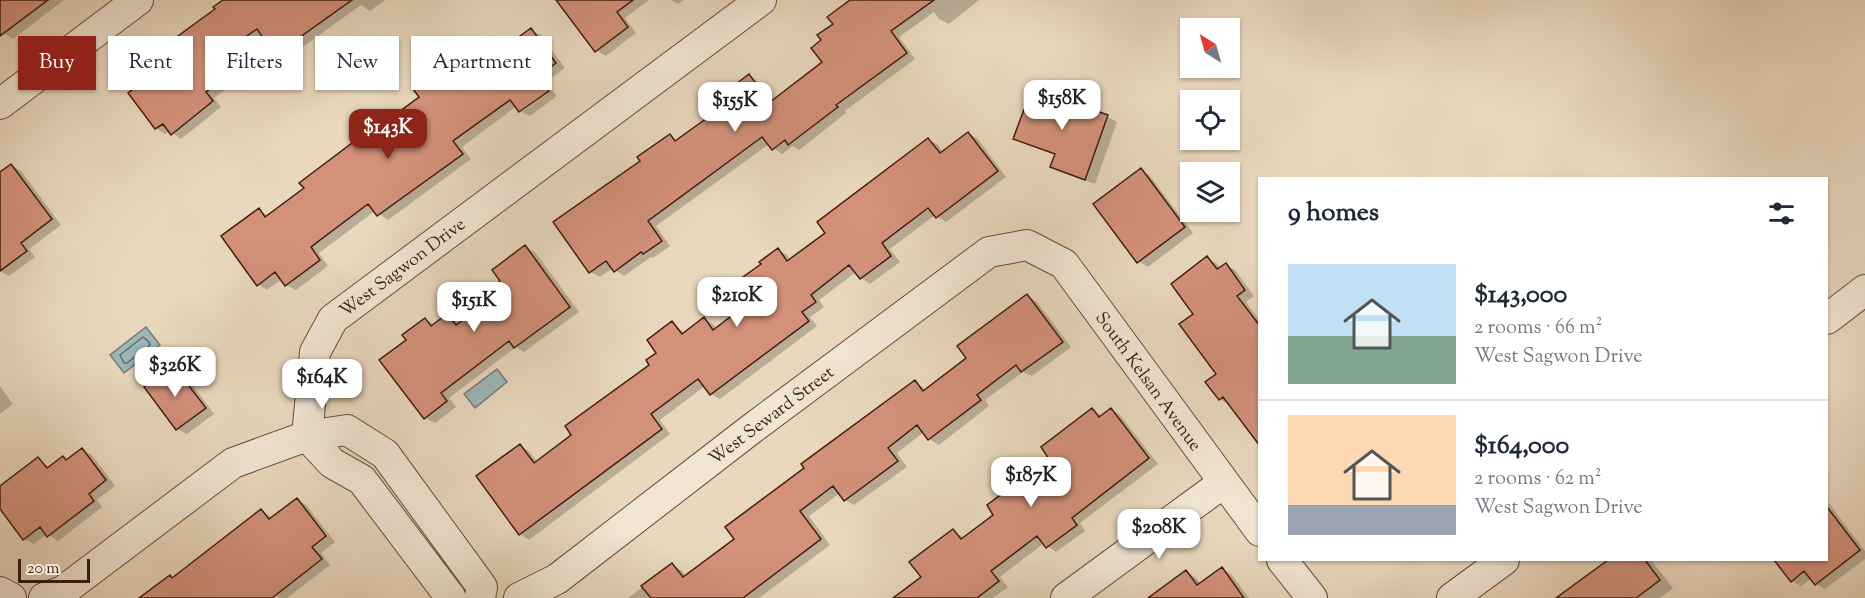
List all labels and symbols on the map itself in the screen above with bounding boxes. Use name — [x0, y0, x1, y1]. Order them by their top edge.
north arrow — [1180, 18, 1240, 78]
pin: $158K — [1020, 80, 1104, 131]
pin: $155K — [693, 82, 777, 133]
pin: $143K — [346, 109, 430, 160]
street label: West Sagwon Drive — [335, 213, 472, 325]
pin: $210K — [695, 277, 779, 328]
pin: $151K — [432, 282, 516, 333]
street label: South Kelsan Avenue — [1088, 307, 1207, 457]
pin: $326K — [133, 347, 217, 398]
pin: $164K — [280, 359, 364, 410]
street label: West Seward Street — [704, 361, 840, 473]
pin: $187K — [989, 457, 1073, 508]
pin: $208K — [1117, 509, 1201, 560]
scale bar — [18, 556, 90, 584]

